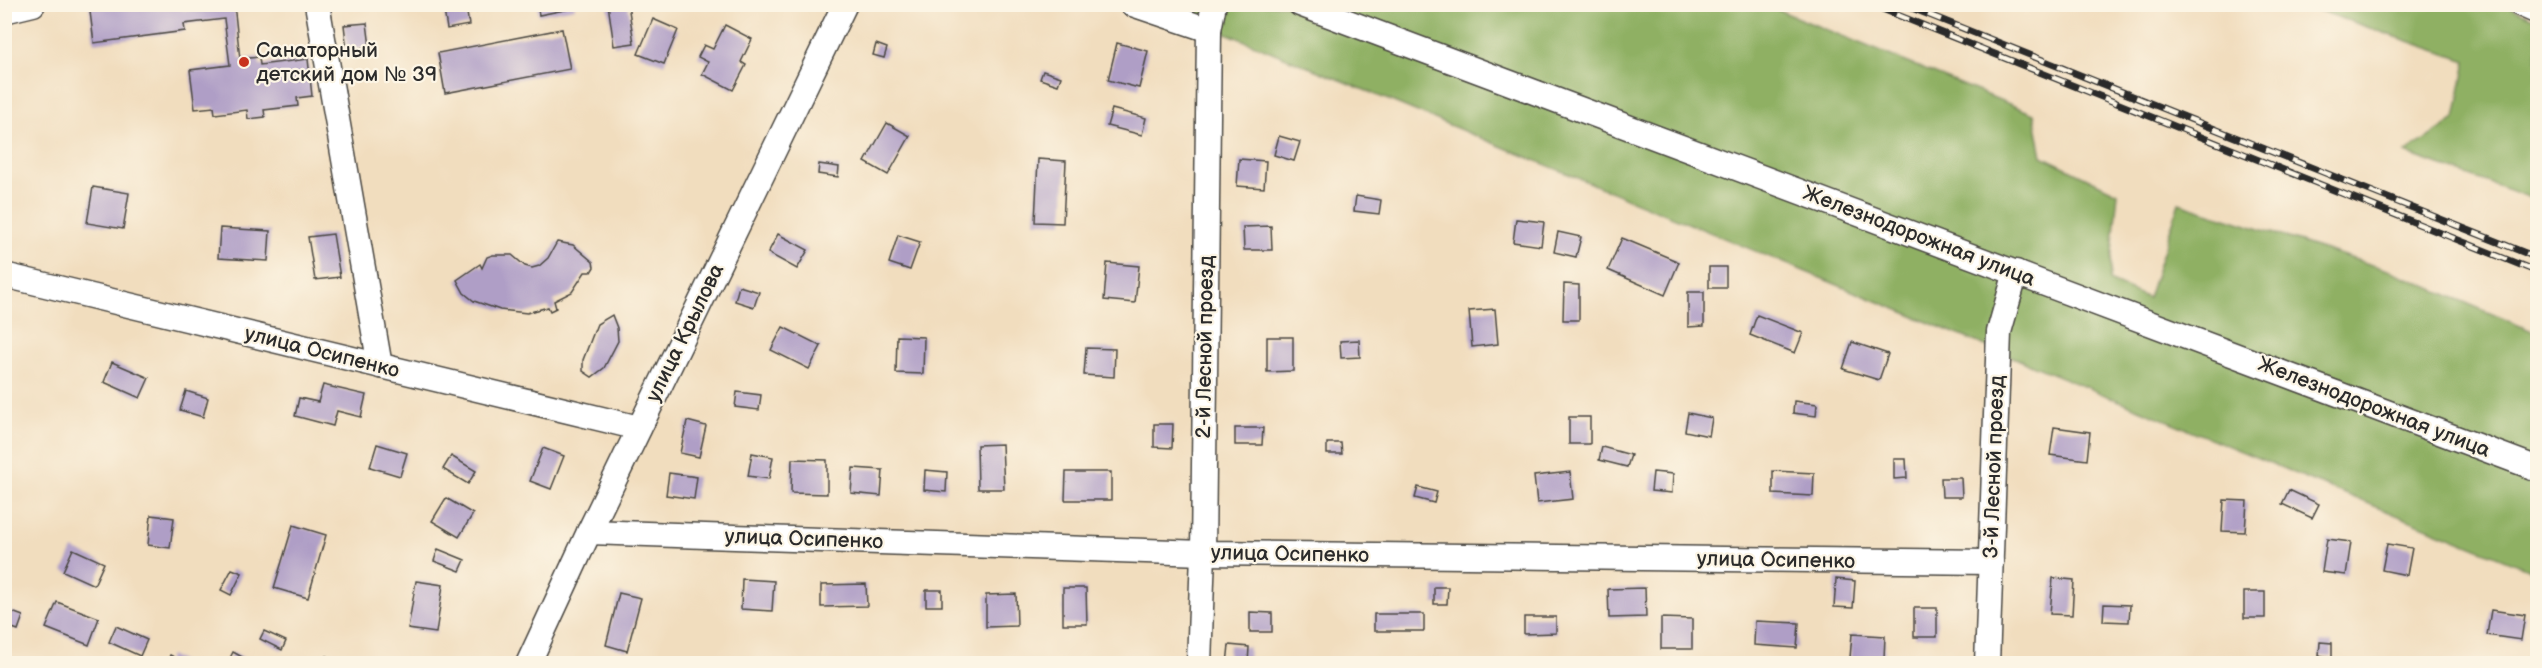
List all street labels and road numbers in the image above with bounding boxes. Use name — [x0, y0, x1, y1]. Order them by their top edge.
street label: Железнодорожная улица — [1799, 180, 2039, 292]
street label: 2-й Лесной проезд — [1191, 255, 1219, 439]
street label: улица Крылова — [641, 259, 729, 406]
street label: улица Осипенко — [242, 321, 402, 383]
street label: Железнодорожная улица — [2254, 351, 2494, 463]
street label: 3-й Лесной проезд — [1978, 375, 2010, 559]
street label: улица Осипенко — [724, 524, 884, 554]
street label: улица Осипенко — [1211, 540, 1369, 568]
street label: улица Осипенко — [1697, 546, 1855, 574]

